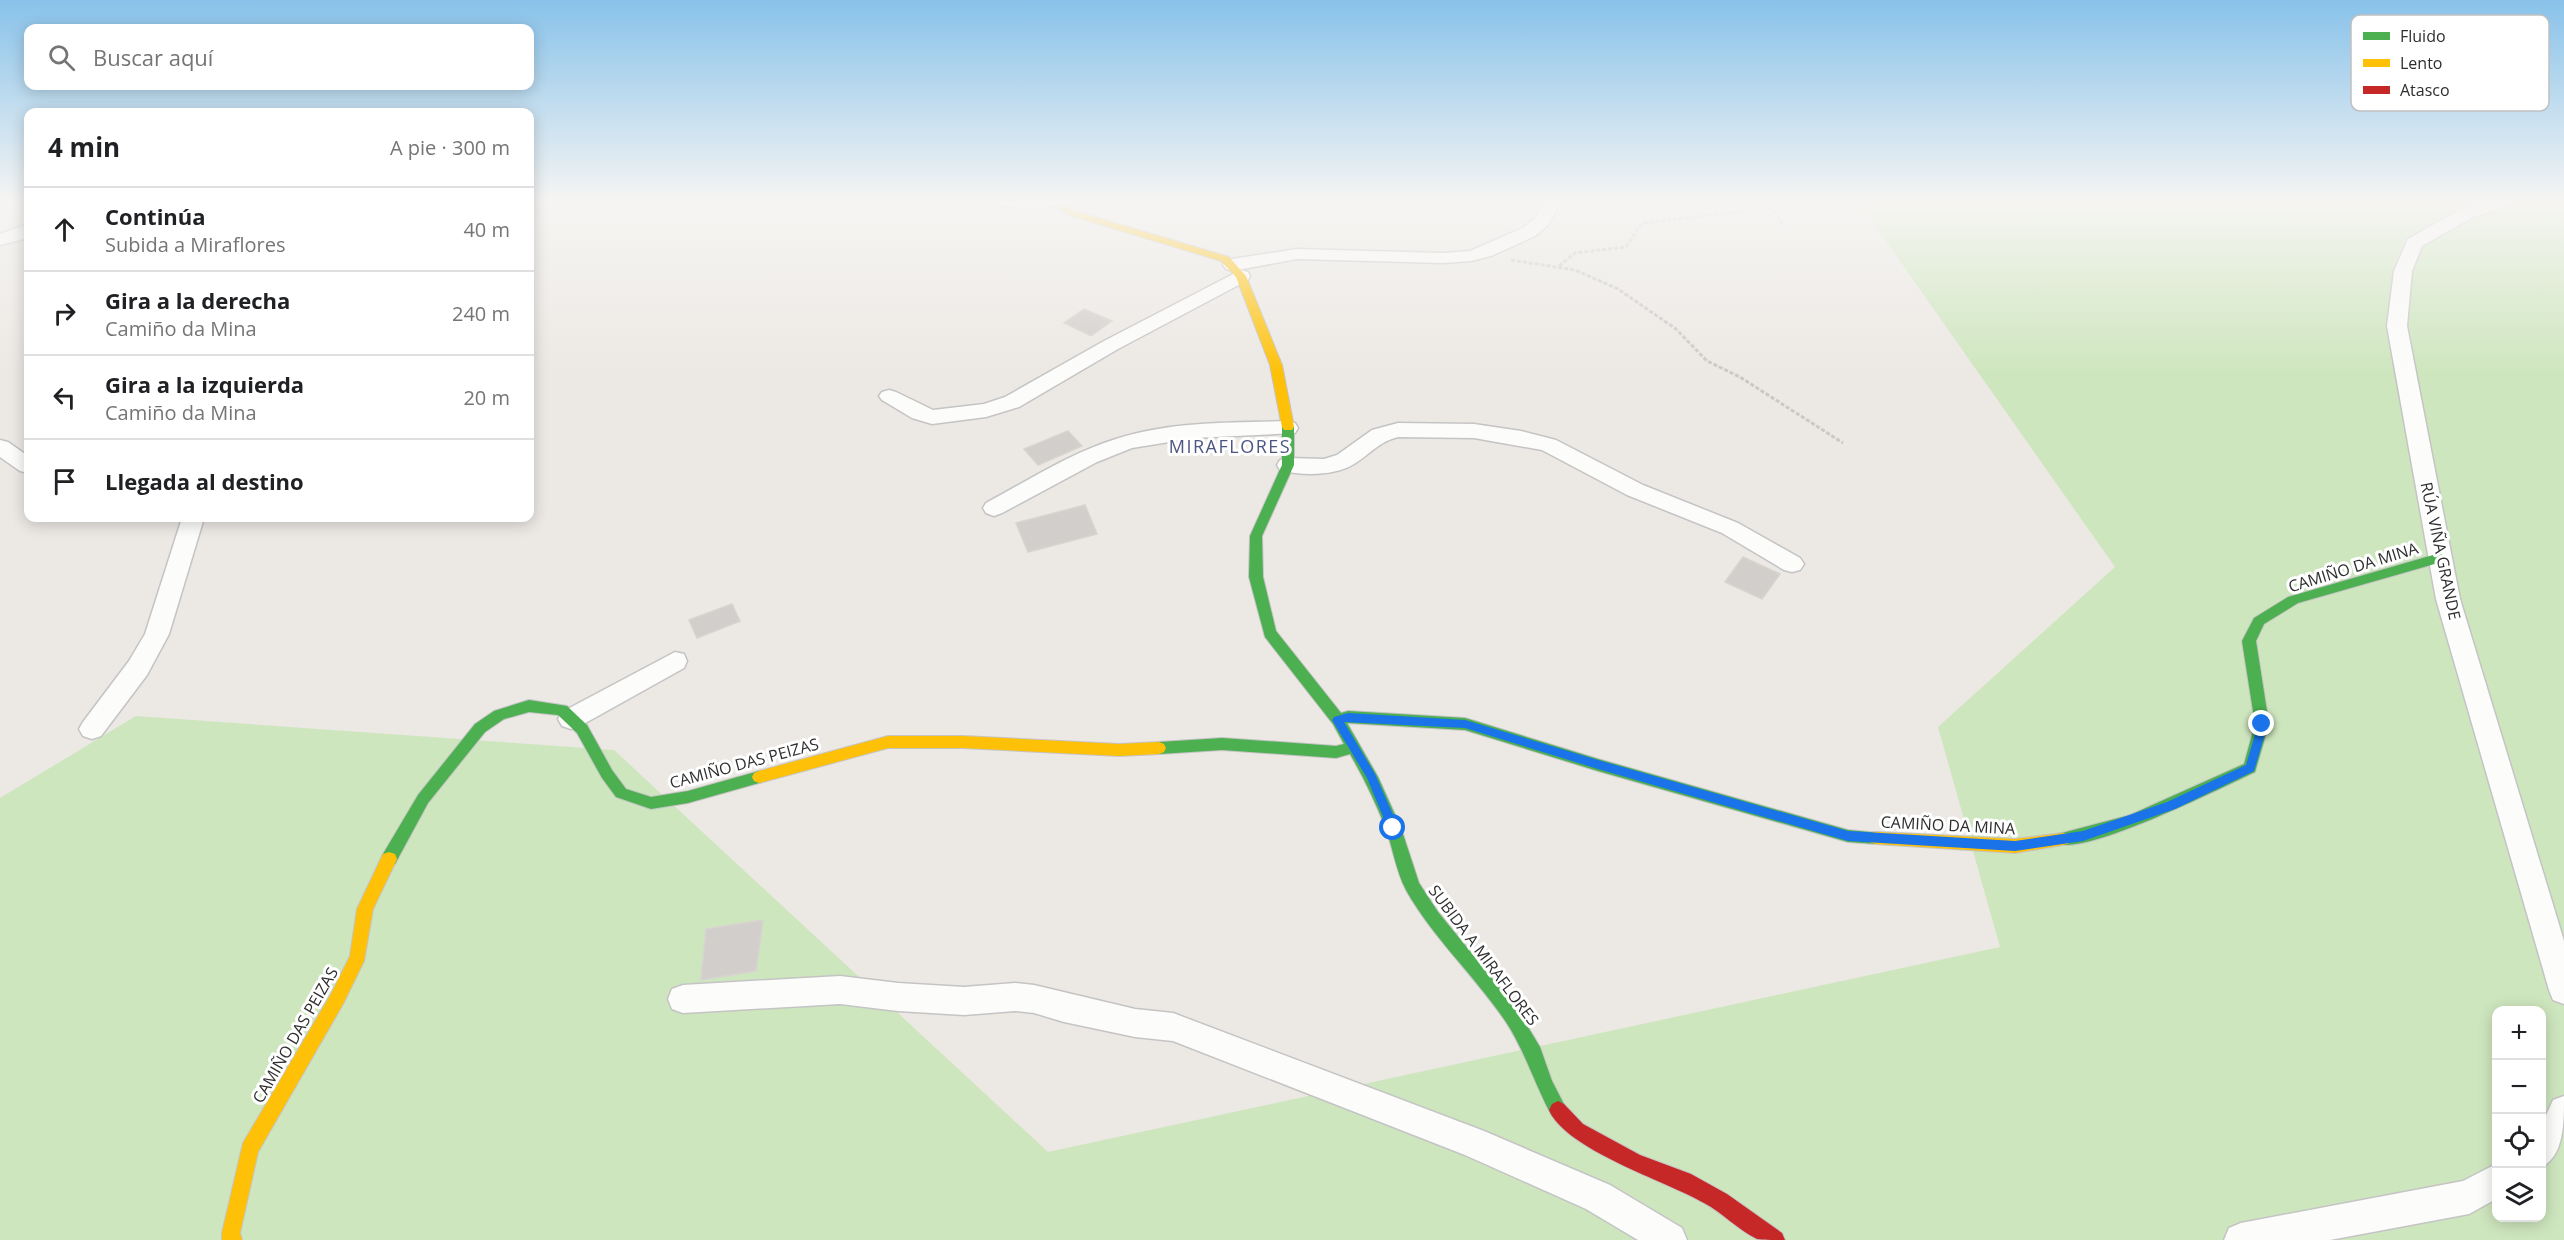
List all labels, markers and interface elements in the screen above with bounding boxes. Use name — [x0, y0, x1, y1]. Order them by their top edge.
legend — [2351, 15, 2549, 111]
search box — [24, 24, 534, 90]
text: Fluido — [2400, 25, 2446, 47]
icon: search — [45, 41, 78, 74]
text: Buscar aquí — [93, 42, 213, 72]
text: Lento — [2400, 52, 2442, 74]
text: Atasco — [2400, 79, 2450, 101]
text: 4 min — [48, 129, 120, 165]
text: A pie · 300 m — [390, 134, 510, 161]
text: Continúa — [105, 201, 206, 231]
icon: ahead — [48, 213, 81, 246]
text: 40 m — [463, 216, 510, 243]
text: Subida a Miraflores — [105, 231, 285, 258]
text: Gira a la derecha — [105, 285, 290, 315]
icon: right — [48, 297, 81, 330]
text: 240 m — [452, 300, 510, 327]
text: Camiño da Mina — [105, 315, 257, 342]
text: Gira a la izquierda — [105, 369, 304, 399]
icon: left — [48, 381, 81, 414]
text: 20 m — [463, 384, 510, 411]
text: Camiño da Mina — [105, 399, 257, 426]
district label: MIRAFLORES — [1169, 434, 1291, 458]
icon: arrive — [48, 465, 81, 498]
text: Llegada al destino — [105, 466, 304, 496]
street label: RÚA VIÑA GRANDE — [2416, 480, 2466, 622]
street label: CAMIÑO DA MINA — [2285, 537, 2421, 597]
route end — [2248, 710, 2274, 736]
street label: CAMIÑO DAS PEIZAS — [667, 732, 821, 793]
street label: CAMIÑO DA MINA — [1880, 810, 2017, 840]
route start — [1379, 814, 1405, 840]
street label: SUBIDA A MIRAFLORES — [1424, 880, 1544, 1030]
street label: CAMIÑO DAS PEIZAS — [247, 963, 343, 1107]
map controls — [2492, 1006, 2546, 1222]
button: + — [2492, 1006, 2546, 1060]
button: − — [2492, 1060, 2546, 1114]
button: locate — [2492, 1114, 2546, 1168]
button: layers — [2492, 1168, 2546, 1222]

